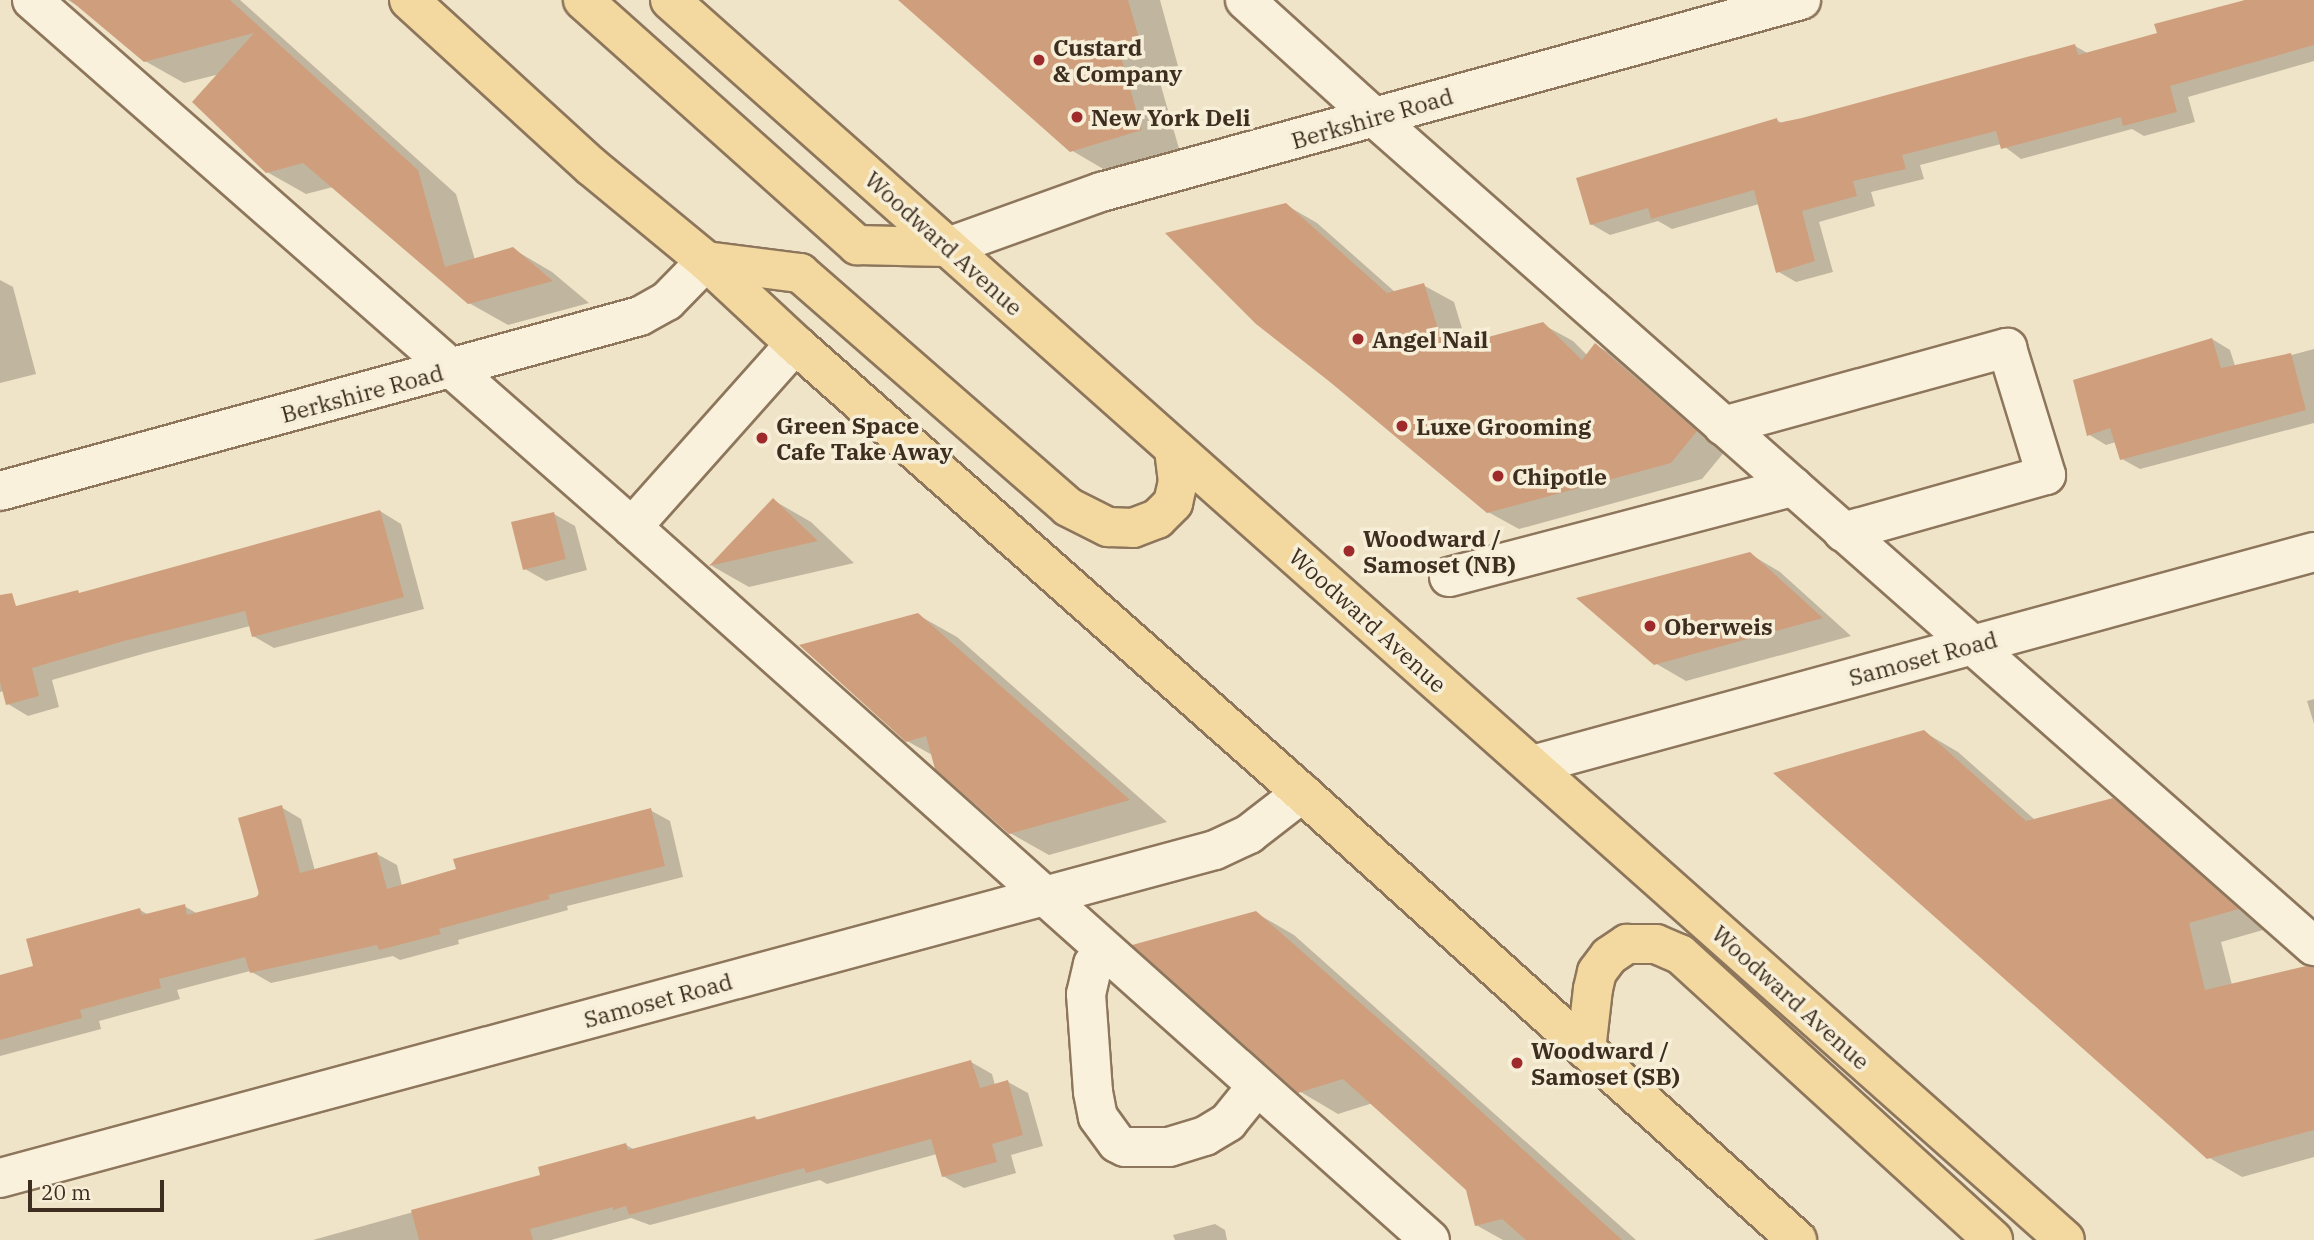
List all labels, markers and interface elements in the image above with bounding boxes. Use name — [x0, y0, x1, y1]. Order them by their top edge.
place label: Custard & Company — [1053, 33, 1182, 87]
marker: Custard & Company — [1031, 52, 1047, 68]
street label: Berkshire Road — [1288, 82, 1456, 154]
place label: New York Deli — [1091, 103, 1250, 131]
marker: New York Deli — [1069, 109, 1085, 125]
street label: Woodward Avenue — [860, 165, 1028, 321]
place label: Angel Nail — [1372, 325, 1488, 353]
marker: Angel Nail — [1350, 331, 1366, 347]
street label: Berkshire Road — [278, 358, 446, 428]
place label: Green Space Cafe Take Away — [776, 411, 953, 465]
place label: Luxe Grooming — [1416, 412, 1591, 440]
marker: Luxe Grooming — [1394, 418, 1410, 434]
marker: Green Space Cafe Take Away — [754, 430, 770, 446]
place label: Chipotle — [1512, 462, 1607, 490]
marker: Chipotle — [1490, 468, 1506, 484]
place label: Woodward / Samoset (NB) — [1363, 524, 1516, 578]
street label: Woodward Avenue — [1284, 542, 1452, 698]
marker: Woodward / Samoset (NB) — [1341, 543, 1357, 559]
place label: Oberweis — [1664, 612, 1773, 640]
marker: Oberweis — [1642, 618, 1658, 634]
street label: Samoset Road — [1846, 625, 2000, 691]
street label: Woodward Avenue — [1707, 919, 1875, 1075]
street label: Samoset Road — [581, 967, 735, 1033]
place label: Woodward / Samoset (SB) — [1531, 1036, 1680, 1090]
marker: Woodward / Samoset (SB) — [1509, 1055, 1525, 1071]
scale bar — [32, 1166, 168, 1210]
text: 20 m — [41, 1178, 91, 1206]

